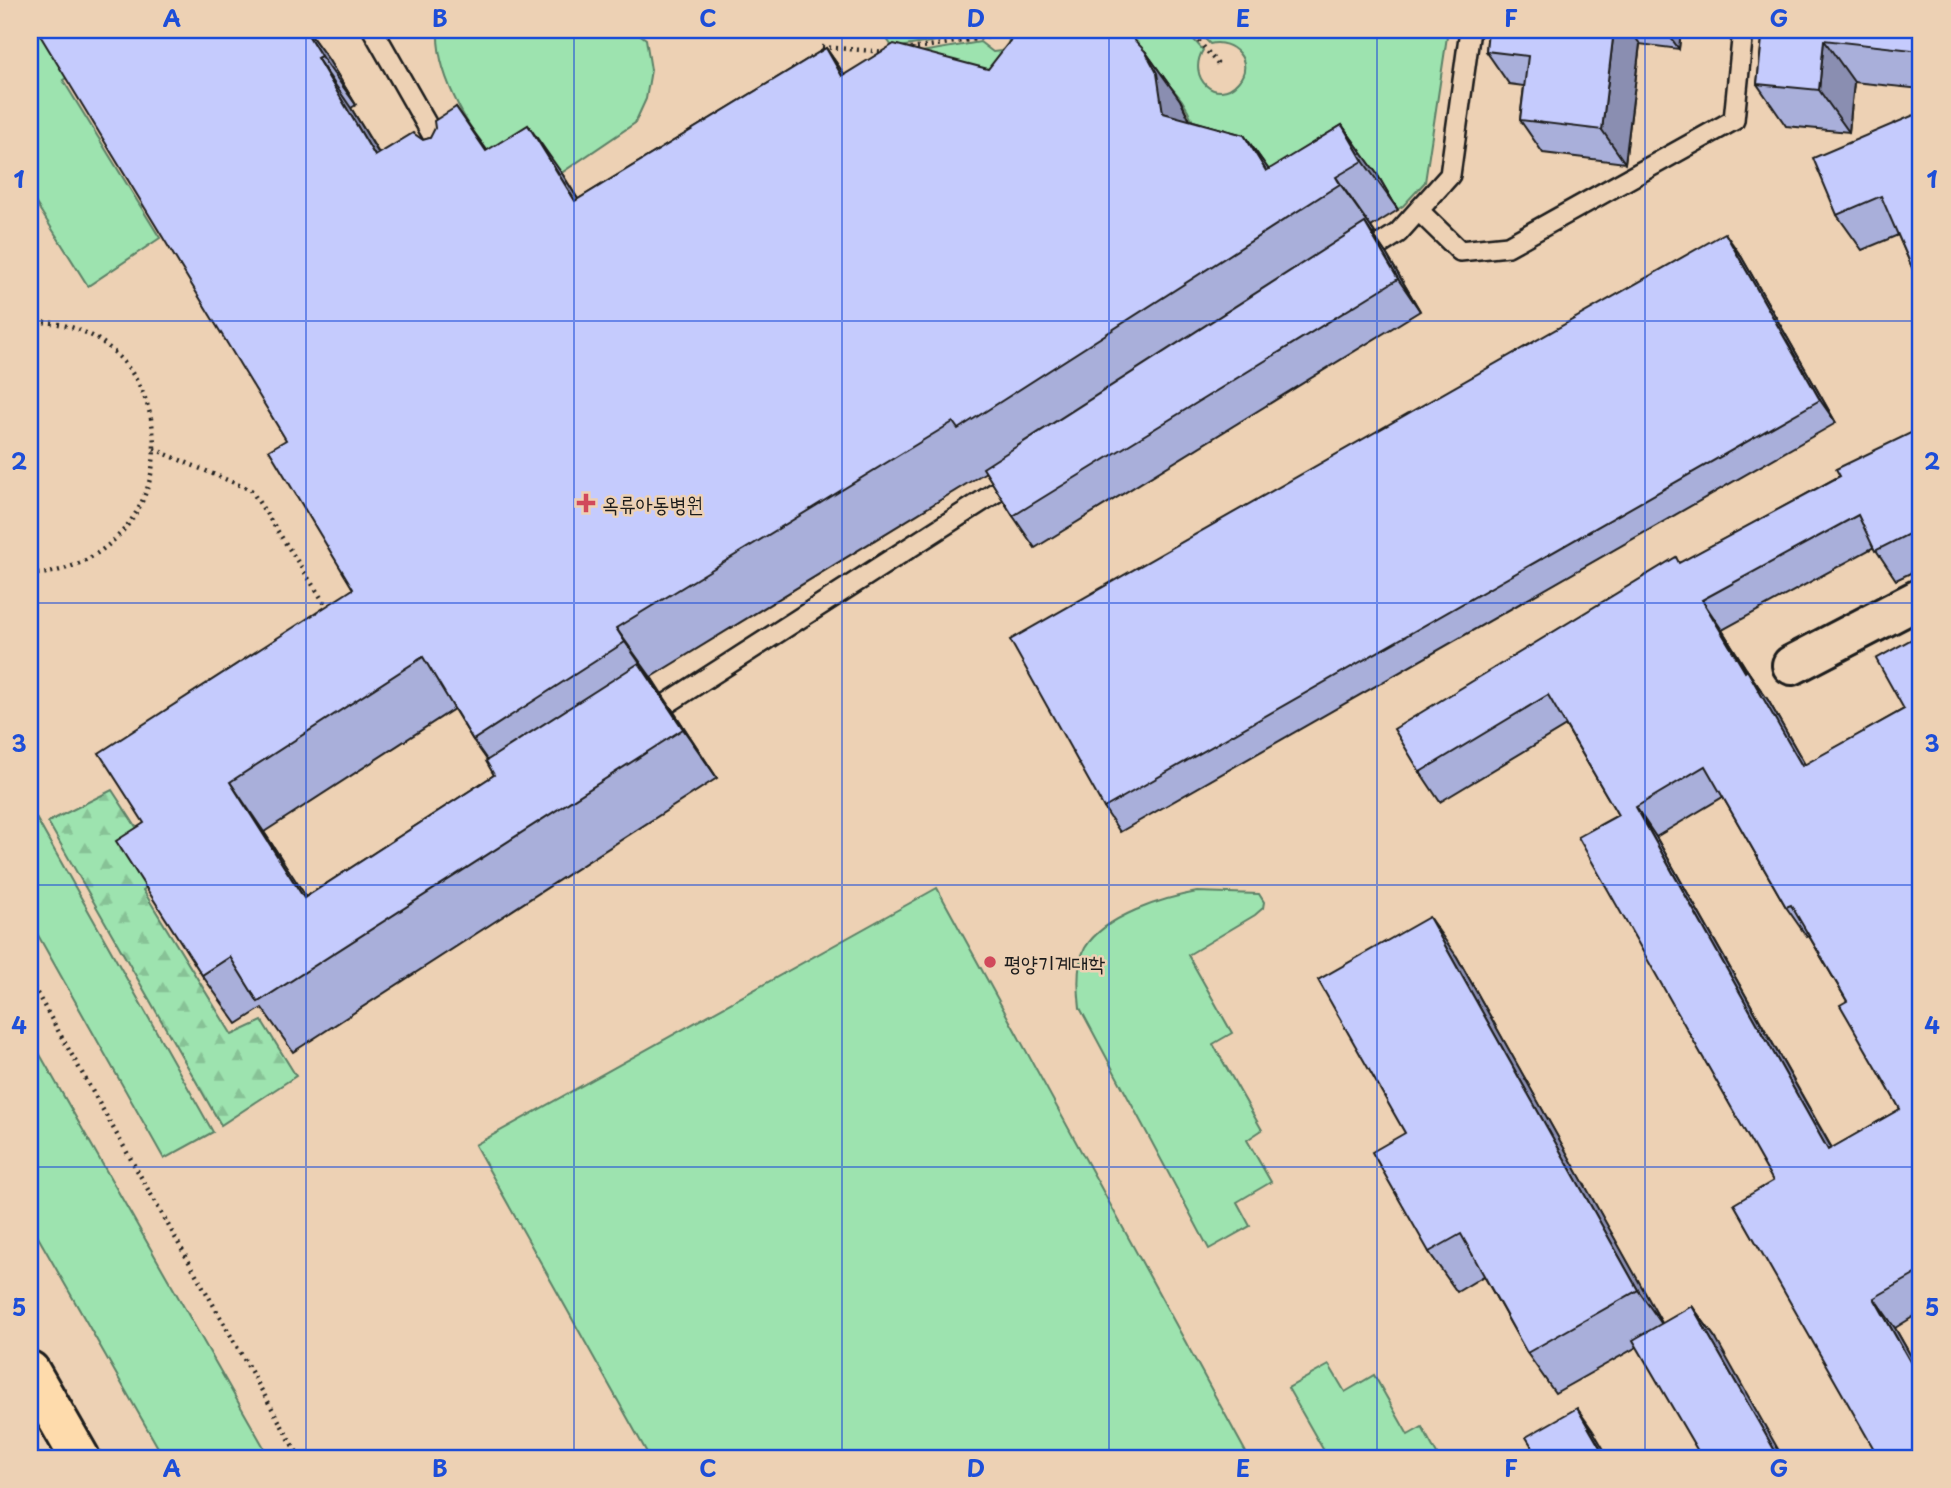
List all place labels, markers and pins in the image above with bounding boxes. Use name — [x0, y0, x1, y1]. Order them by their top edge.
place label: 옥류아동병원 — [602, 487, 703, 519]
marker: 옥류아동병원 — [576, 493, 596, 513]
place label: 평양기계대학 — [1004, 946, 1105, 978]
marker: 평양기계대학 — [982, 954, 998, 970]

